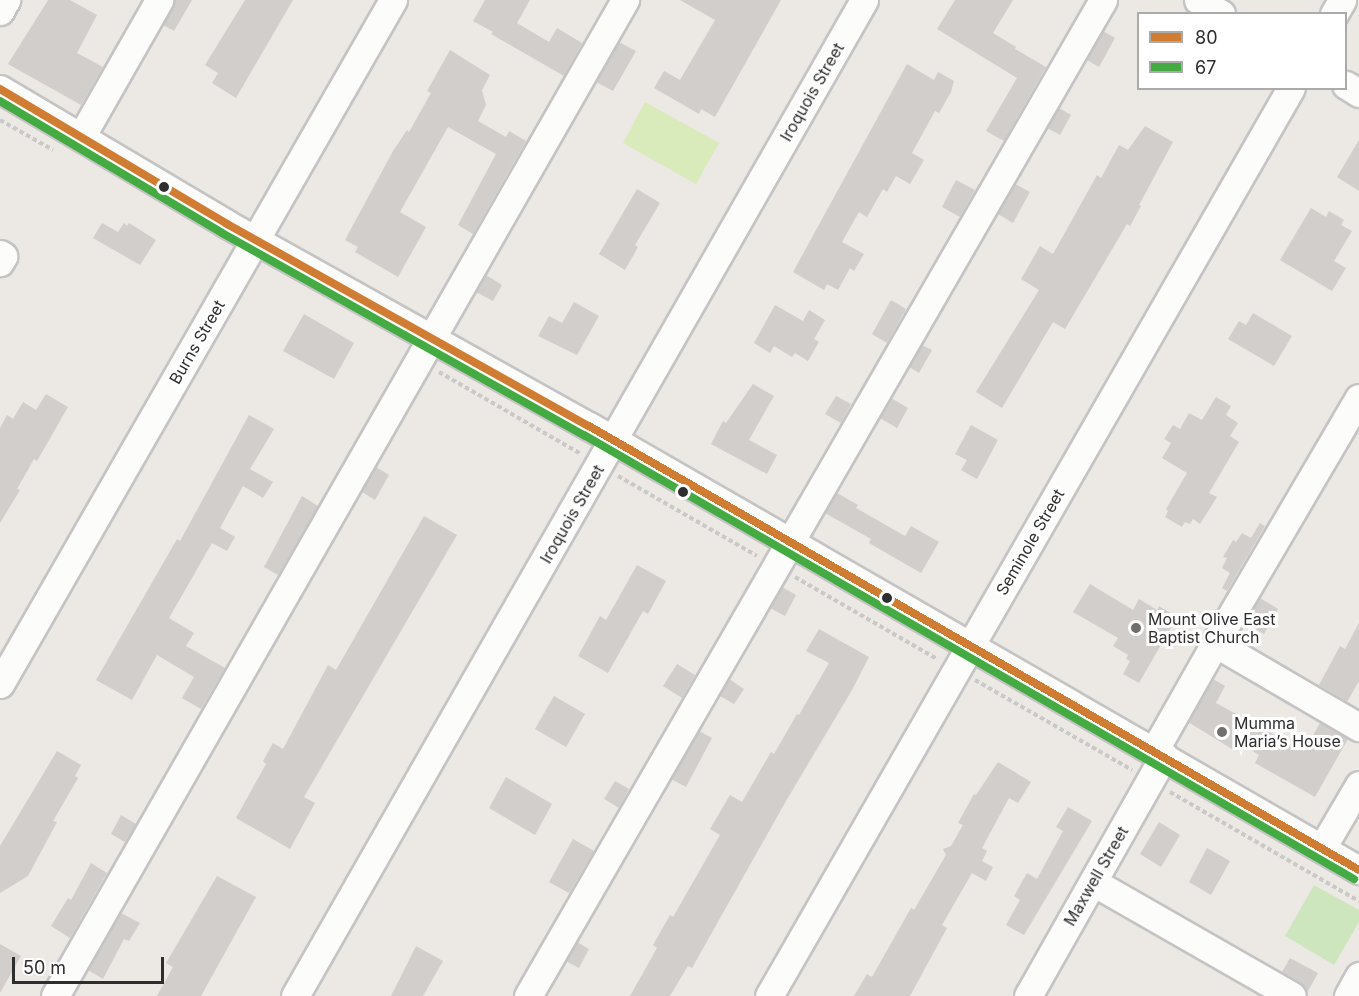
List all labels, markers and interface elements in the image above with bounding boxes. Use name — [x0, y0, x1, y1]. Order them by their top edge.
legend — [1137, 12, 1347, 90]
text: 80 — [1195, 27, 1218, 48]
street label: Iroquois Street — [776, 39, 848, 145]
text: 67 — [1195, 57, 1216, 78]
unlabelled marker — [158, 181, 170, 193]
street label: Burns Street — [165, 297, 229, 387]
street label: Iroquois Street — [536, 461, 608, 567]
unlabelled marker — [677, 486, 689, 498]
street label: Seminole Street — [992, 486, 1068, 598]
unlabelled marker — [881, 592, 893, 604]
place label: Mount Olive East Baptist Church — [1148, 609, 1275, 647]
marker: Mount Olive East Baptist Church — [1129, 621, 1143, 635]
place label: Mumma Maria’s House — [1234, 713, 1341, 751]
marker: Mumma Maria’s House — [1215, 725, 1229, 739]
street label: Maxwell Street — [1060, 823, 1132, 929]
scale bar — [15, 945, 166, 983]
text: 50 m — [23, 957, 66, 978]

